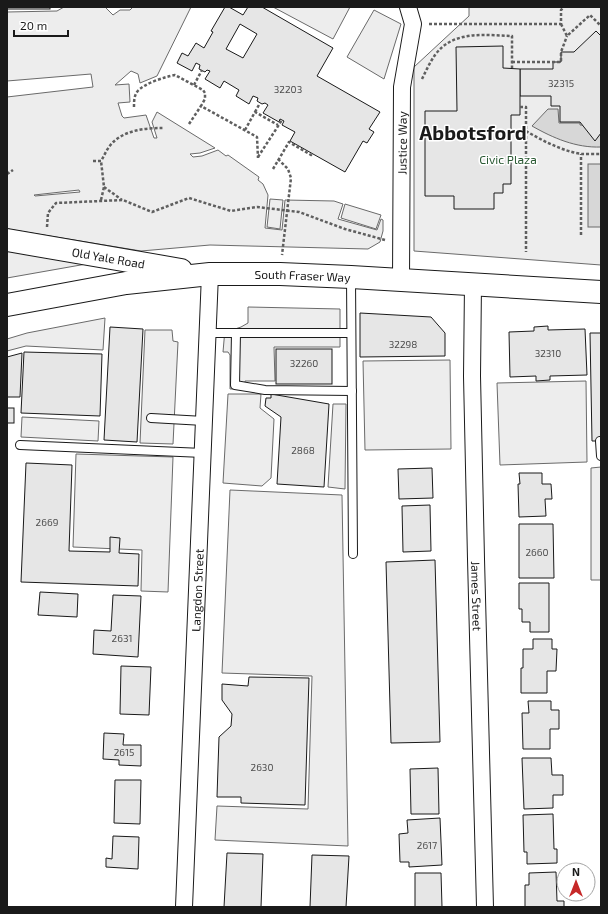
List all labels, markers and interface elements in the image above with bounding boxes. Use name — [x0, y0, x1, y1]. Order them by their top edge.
scale bar — [14, 12, 68, 38]
text: 20 m — [20, 18, 47, 32]
house number: 32315 — [548, 77, 574, 89]
house number: 32203 — [274, 83, 302, 95]
street label: Justice Way — [395, 111, 409, 175]
district label: Abbotsford — [419, 120, 527, 144]
park label: Civic Plaza — [479, 152, 537, 166]
street label: Old Yale Road — [71, 244, 146, 271]
street label: South Fraser Way — [254, 267, 351, 284]
house number: 32298 — [389, 338, 417, 350]
house number: 32310 — [535, 347, 561, 359]
house number: 32260 — [290, 357, 318, 369]
house number: 2868 — [291, 444, 315, 456]
house number: 2669 — [36, 516, 59, 528]
house number: 2660 — [525, 546, 549, 558]
street label: Langdon Street — [188, 548, 206, 632]
street label: James Street — [469, 561, 485, 631]
house number: 2631 — [112, 632, 132, 644]
house number: 2615 — [114, 746, 134, 758]
house number: 2630 — [251, 761, 273, 773]
house number: 2617 — [417, 839, 437, 851]
north arrow — [556, 862, 596, 902]
text: N — [572, 865, 580, 878]

